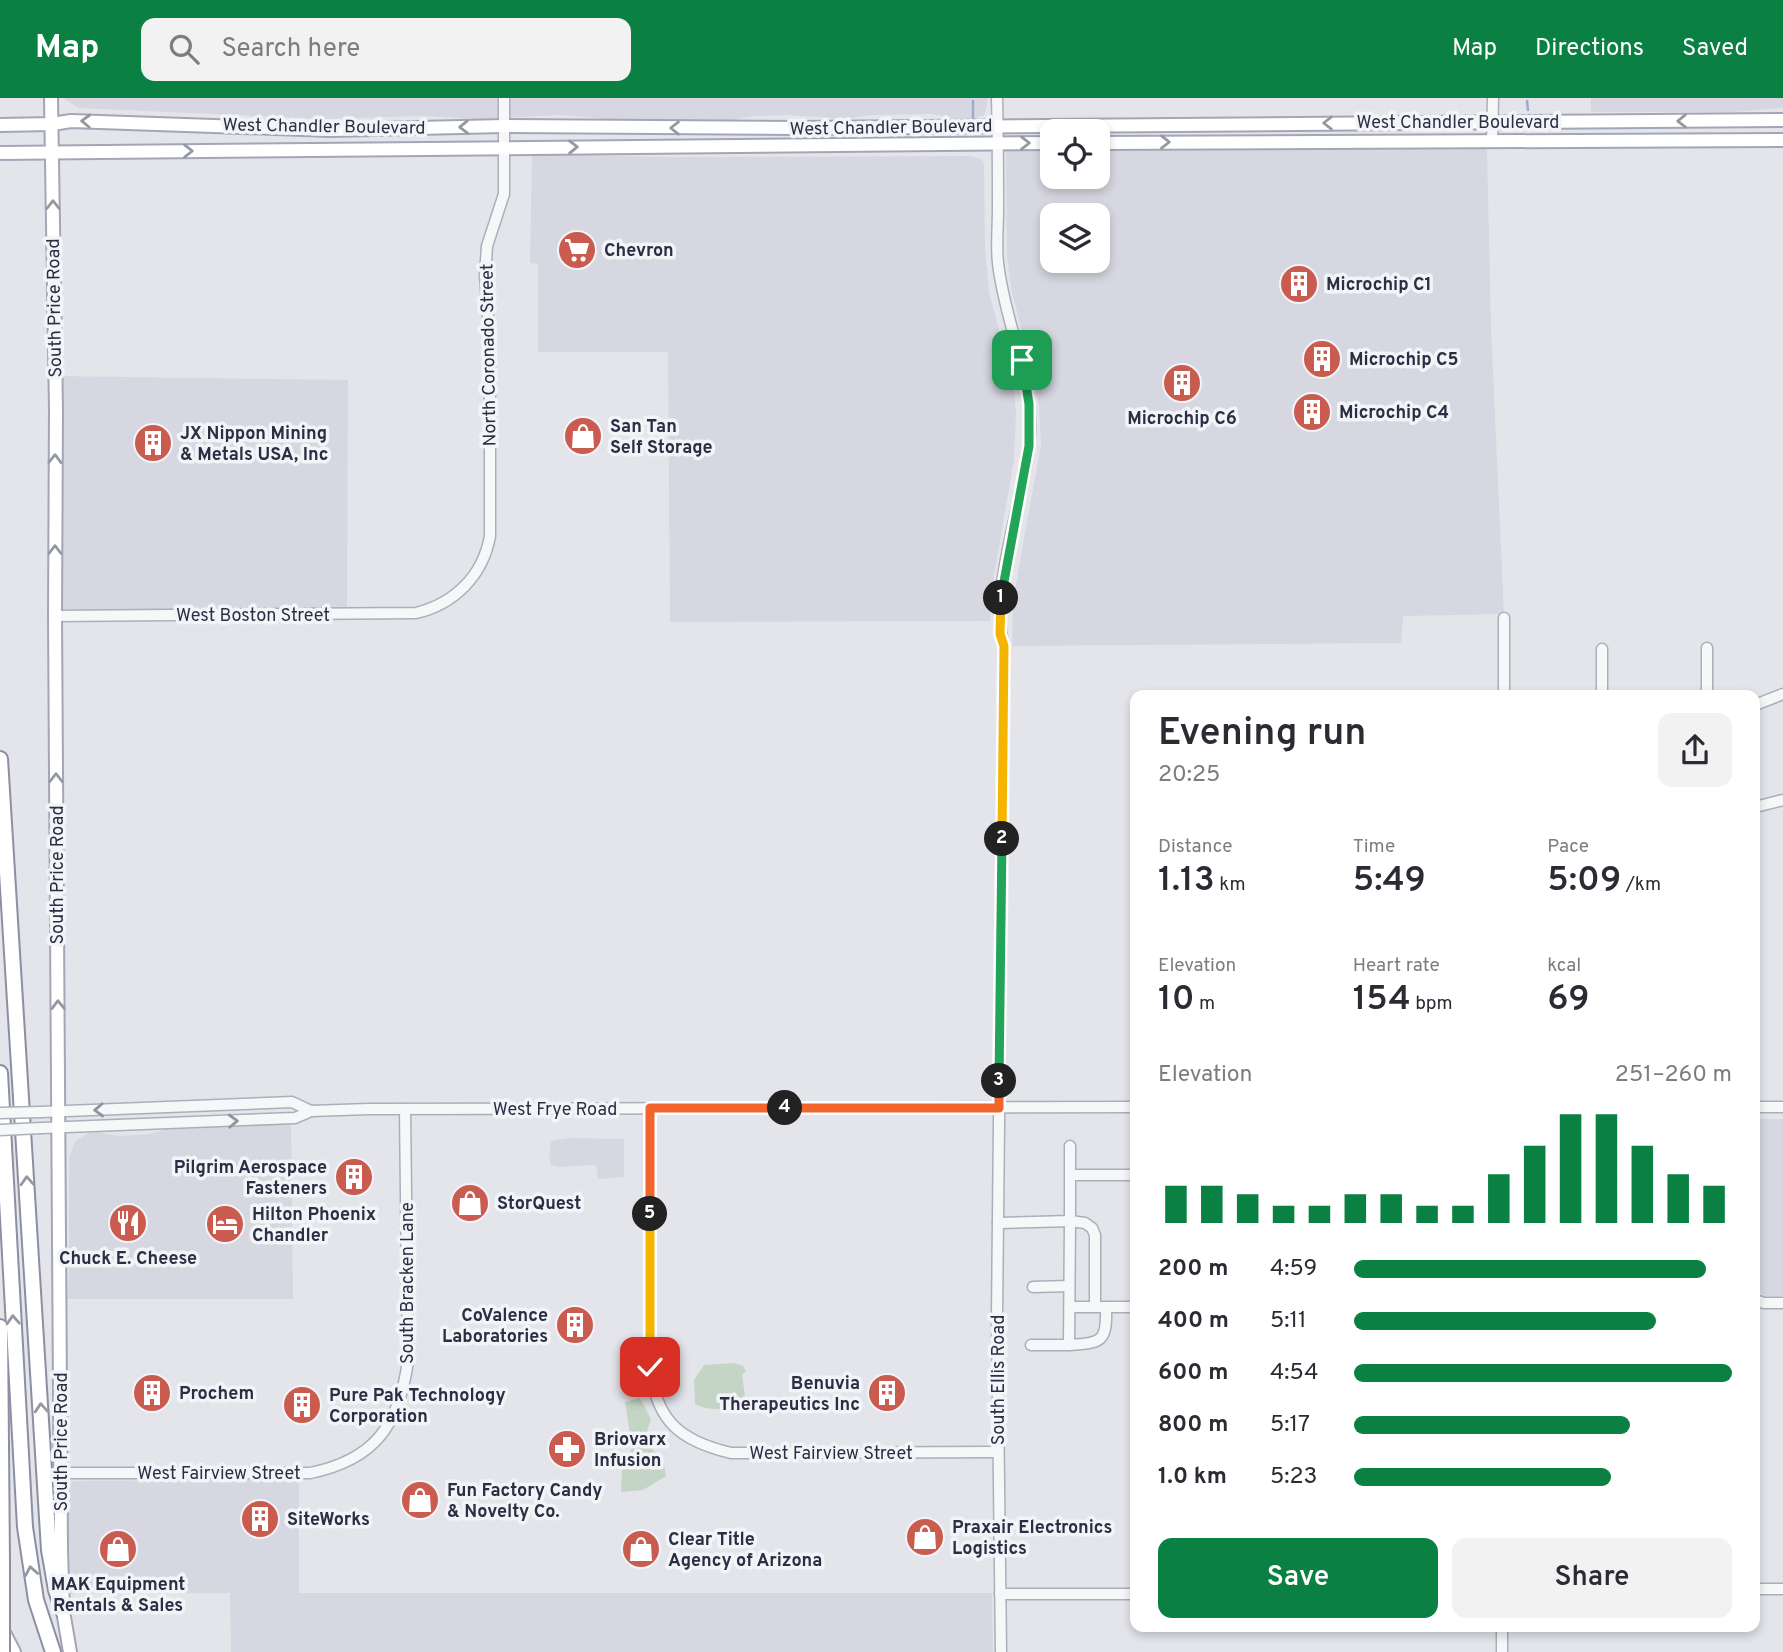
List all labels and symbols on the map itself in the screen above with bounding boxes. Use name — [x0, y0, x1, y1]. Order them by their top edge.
street label: West Chandler Boulevard — [1357, 112, 1559, 135]
one-way arrow — [80, 113, 91, 129]
one-way arrow — [1676, 113, 1686, 129]
street label: West Chandler Boulevard — [222, 114, 426, 141]
street label: West Chandler Boulevard — [789, 115, 993, 142]
one-way arrow — [1322, 115, 1332, 131]
one-way arrow — [458, 119, 468, 135]
one-way arrow — [670, 120, 680, 136]
one-way arrow — [1161, 134, 1171, 150]
one-way arrow — [1020, 135, 1030, 151]
one-way arrow — [568, 139, 579, 155]
one-way arrow — [183, 143, 194, 158]
one-way arrow — [45, 199, 61, 209]
supermarket icon: Chevron — [556, 229, 598, 271]
street label: South Price Road — [43, 238, 68, 378]
place label: Chevron — [604, 240, 674, 263]
street label: North Coronado Street — [476, 263, 503, 447]
building icon: Microchip C1 — [1278, 263, 1320, 305]
place label: Microchip C1 — [1326, 274, 1432, 297]
pin — [992, 330, 1052, 390]
building icon: Microchip C5 — [1301, 338, 1343, 380]
place label: Microchip C5 — [1349, 349, 1459, 372]
building icon: Microchip C6 — [1161, 362, 1203, 404]
building icon: Microchip C4 — [1291, 391, 1333, 433]
place label: Microchip C4 — [1339, 402, 1449, 425]
place label: Microchip C6 — [1127, 408, 1237, 431]
shop icon: San Tan Self Storage — [562, 415, 604, 457]
place label: San Tan Self Storage — [610, 416, 713, 460]
building icon: JX Nippon Mining & Metals USA, Inc — [132, 422, 174, 464]
place label: JX Nippon Mining & Metals USA, Inc — [180, 423, 328, 467]
one-way arrow — [47, 454, 63, 464]
one-way arrow — [47, 545, 63, 555]
pin: 1 — [984, 580, 1018, 616]
street label: West Boston Street — [176, 605, 330, 628]
one-way arrow — [48, 772, 64, 783]
street label: South Price Road — [47, 806, 70, 945]
pin: 2 — [984, 822, 1020, 856]
one-way arrow — [50, 1000, 66, 1010]
pin: 3 — [982, 1063, 1016, 1098]
pin: 4 — [768, 1090, 802, 1126]
street label: West Frye Road — [493, 1099, 617, 1122]
one-way arrow — [93, 1103, 104, 1118]
one-way arrow — [228, 1113, 239, 1128]
building icon: Pilgrim Aerospace Fasteners — [333, 1156, 375, 1198]
place label: Pilgrim Aerospace Fasteners — [174, 1157, 327, 1201]
one-way arrow — [20, 1175, 35, 1186]
shop icon: StorQuest — [449, 1182, 491, 1224]
place label: StorQuest — [497, 1193, 581, 1216]
pin: 5 — [632, 1196, 668, 1232]
restaurant icon: Chuck E. Cheese — [107, 1202, 149, 1244]
street label: South Bracken Lane — [397, 1202, 420, 1364]
hotel icon: Hilton Phoenix Chandler — [204, 1203, 246, 1245]
place label: Hilton Phoenix Chandler — [252, 1204, 376, 1248]
place label: Chuck E. Cheese — [59, 1248, 197, 1271]
building icon: CoValence Laboratories — [554, 1304, 596, 1346]
place label: CoValence Laboratories — [442, 1305, 548, 1349]
one-way arrow — [6, 1314, 21, 1325]
street label: South Ellis Road — [988, 1315, 1011, 1445]
pin — [620, 1337, 680, 1397]
building icon: Prochem — [131, 1372, 173, 1414]
building icon: Benuvia Therapeutics Inc — [866, 1372, 908, 1414]
street label: South Price Road — [51, 1373, 74, 1512]
place label: Benuvia Therapeutics Inc — [719, 1373, 860, 1417]
place label: Prochem — [179, 1383, 254, 1406]
building icon: Pure Pak Technology Corporation — [281, 1384, 323, 1426]
place label: Pure Pak Technology Corporation — [329, 1385, 506, 1429]
one-way arrow — [34, 1402, 49, 1413]
pharmacy icon: Briovarx Infusion — [546, 1428, 588, 1470]
place label: Briovarx Infusion — [594, 1429, 666, 1473]
street label: West Fairview Street — [749, 1443, 913, 1466]
street label: West Fairview Street — [137, 1463, 301, 1486]
shop icon: Fun Factory Candy & Novelty Co. — [399, 1479, 441, 1521]
place label: Fun Factory Candy & Novelty Co. — [447, 1480, 603, 1524]
building icon: SiteWorks — [239, 1498, 281, 1540]
place label: SiteWorks — [287, 1509, 370, 1532]
shop icon: Praxair Electronics Logistics — [904, 1516, 946, 1558]
place label: Praxair Electronics Logistics — [952, 1517, 1112, 1561]
shop icon: MAK Equipment Rentals & Sales — [97, 1528, 139, 1570]
shop icon: Clear Title Agency of Arizona — [620, 1528, 662, 1570]
place label: Clear Title Agency of Arizona — [668, 1529, 822, 1573]
one-way arrow — [24, 1565, 39, 1577]
place label: MAK Equipment Rentals & Sales — [51, 1574, 185, 1618]

